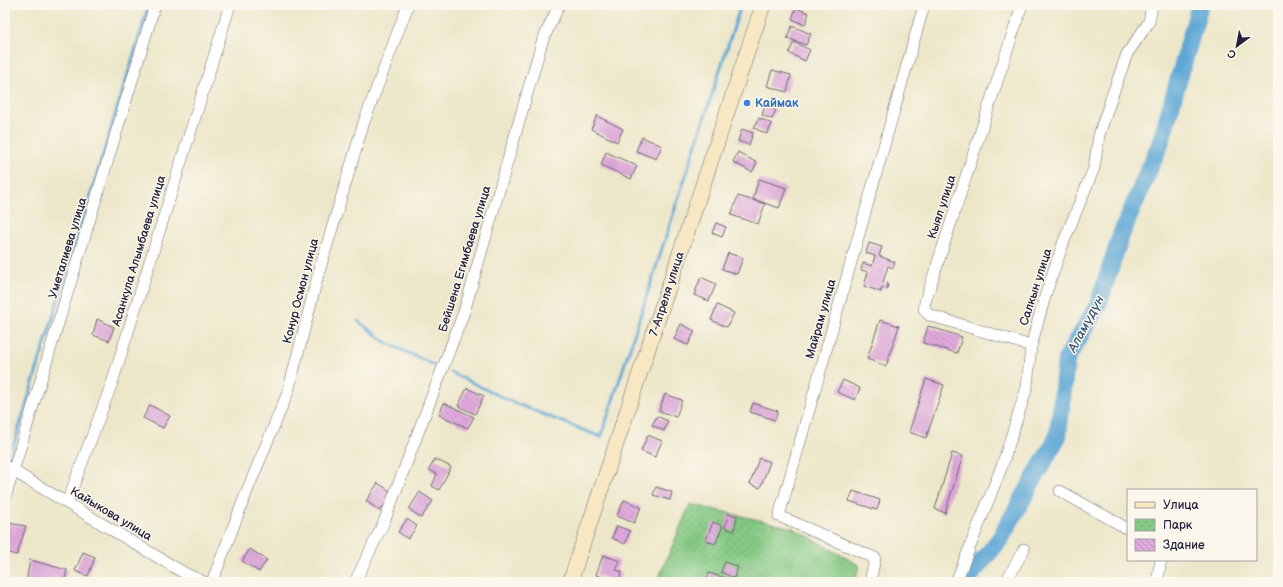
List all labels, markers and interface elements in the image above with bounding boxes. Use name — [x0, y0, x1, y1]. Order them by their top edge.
north arrow — [1217, 26, 1257, 66]
text: С — [1225, 46, 1239, 62]
place label: Каймак — [755, 96, 799, 111]
marker: Каймак — [742, 98, 752, 108]
street label: Кыял улица — [925, 173, 959, 241]
street label: Асанкула Алымбаева улица — [109, 174, 169, 329]
street label: Бейшена Егимбаева улица — [436, 184, 494, 334]
street label: Уметалиева улица — [45, 196, 91, 300]
street label: Конур Осмон улица — [280, 237, 322, 345]
street label: Салкын улица — [1016, 247, 1056, 327]
street label: 7-Апреля улица — [646, 250, 688, 338]
street label: Майрам улица — [802, 277, 840, 361]
water label: Аламүдүн — [1064, 292, 1108, 356]
street label: Кайыкова улица — [67, 484, 155, 544]
legend — [1127, 489, 1257, 561]
text: Улица — [1163, 498, 1199, 513]
text: Парк — [1163, 518, 1193, 533]
text: Здание — [1163, 538, 1205, 553]

